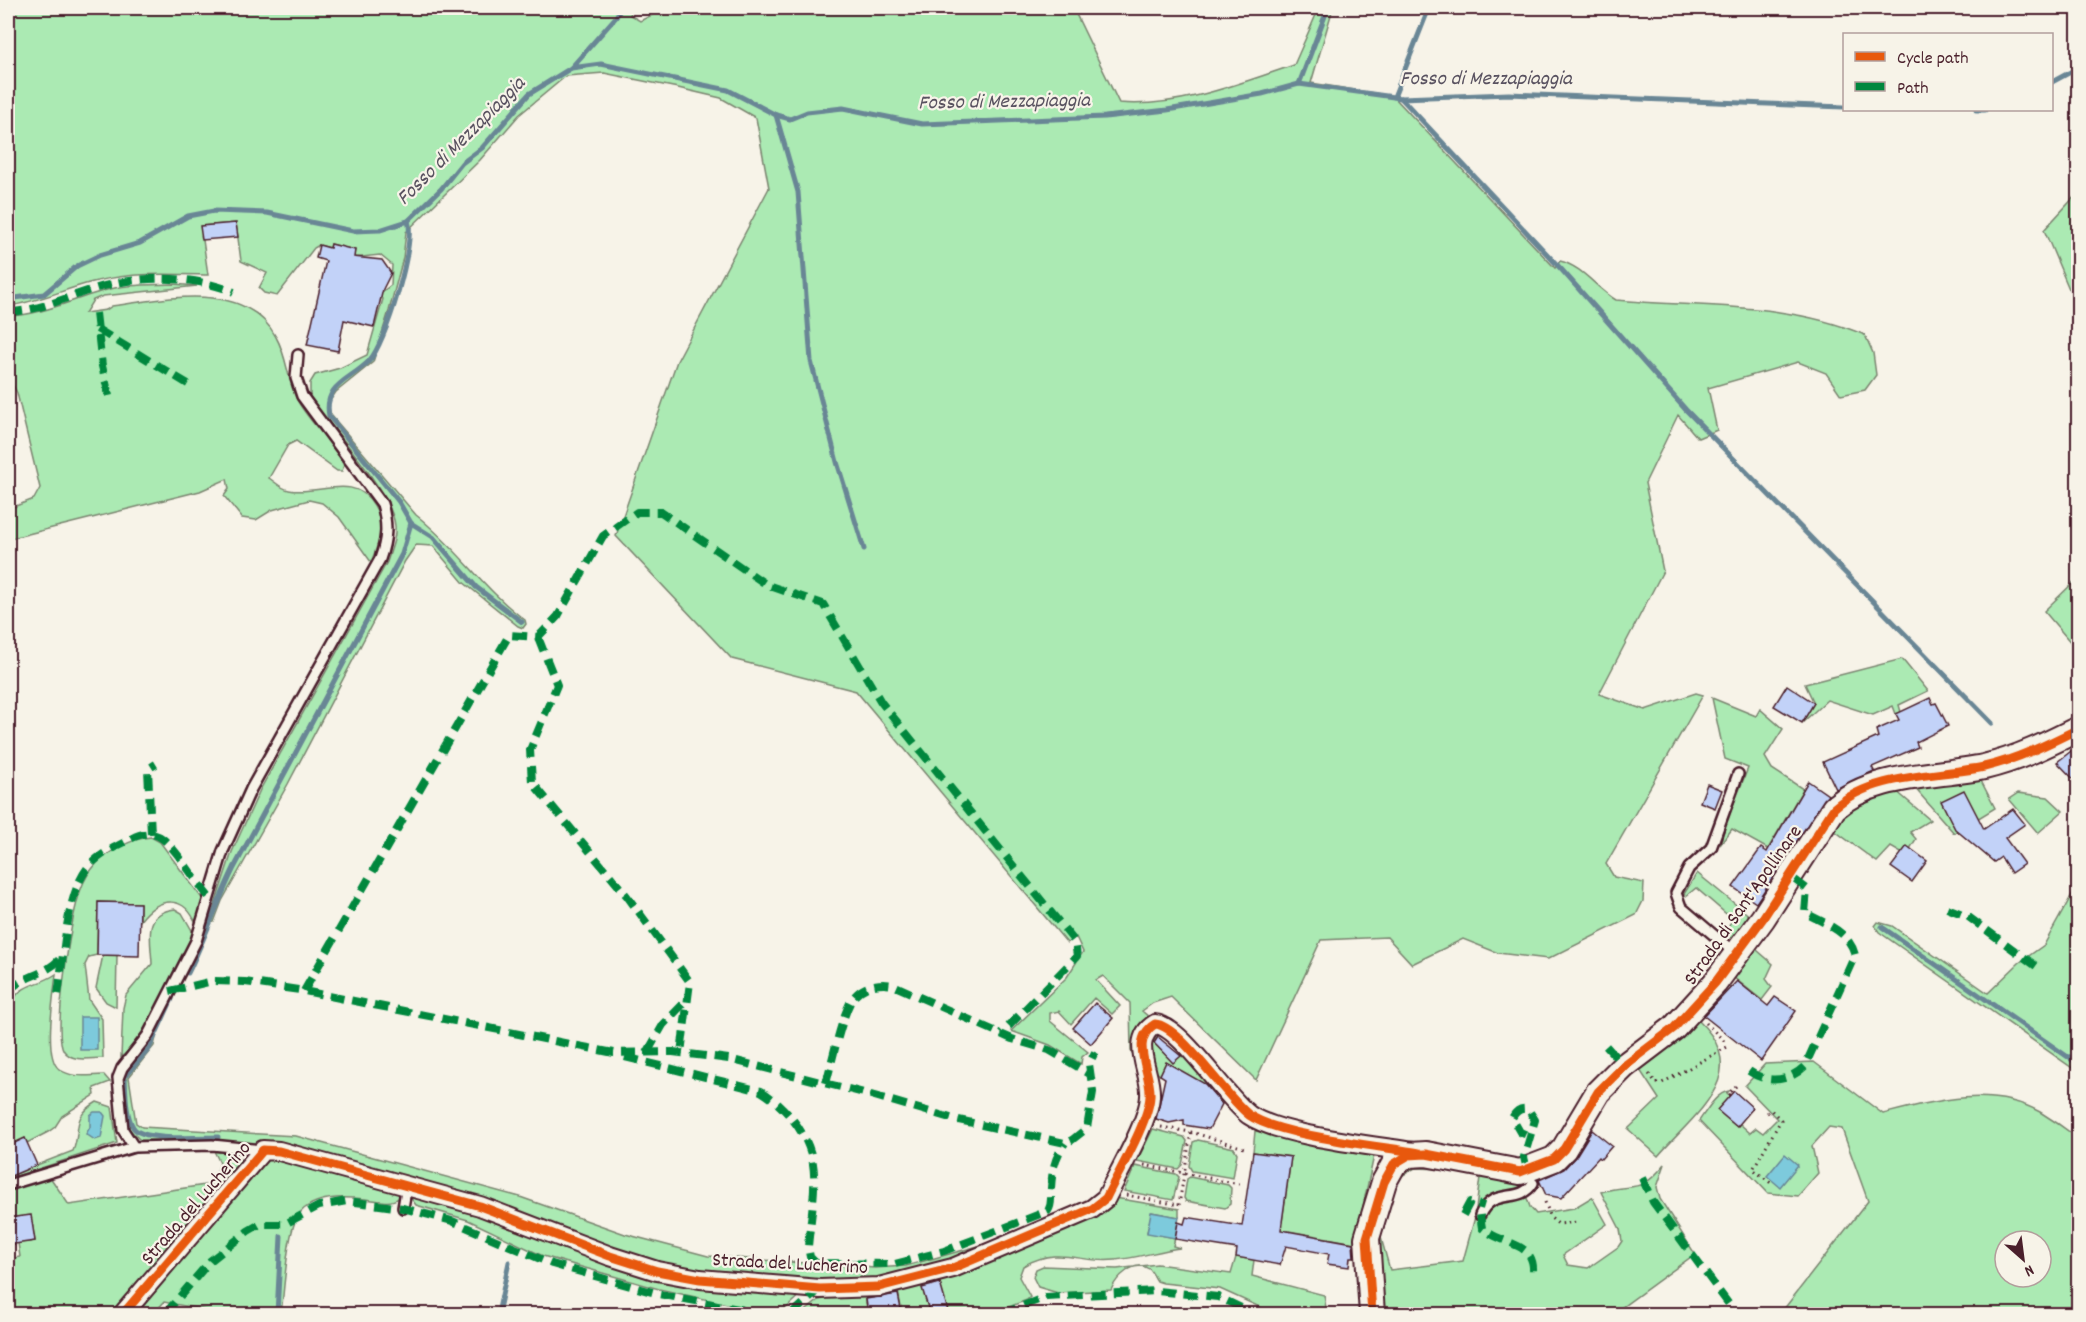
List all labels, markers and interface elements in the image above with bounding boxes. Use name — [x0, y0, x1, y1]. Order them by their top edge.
legend — [1843, 33, 2053, 111]
text: Cycle path — [1897, 47, 1968, 72]
water label: Fosso di Mezzapiaggia — [1400, 65, 1573, 95]
water label: Fosso di Mezzapiaggia — [391, 70, 534, 213]
text: Path — [1897, 77, 1929, 102]
water label: Fosso di Mezzapiaggia — [918, 86, 1091, 119]
street label: Strada di Sant'Apollinare — [1678, 820, 1810, 992]
street label: Strada del Lucherino — [135, 1136, 259, 1272]
north arrow — [1993, 1229, 2053, 1289]
street label: Strada del Lucherino — [711, 1247, 869, 1283]
text: N — [2020, 1258, 2038, 1282]

